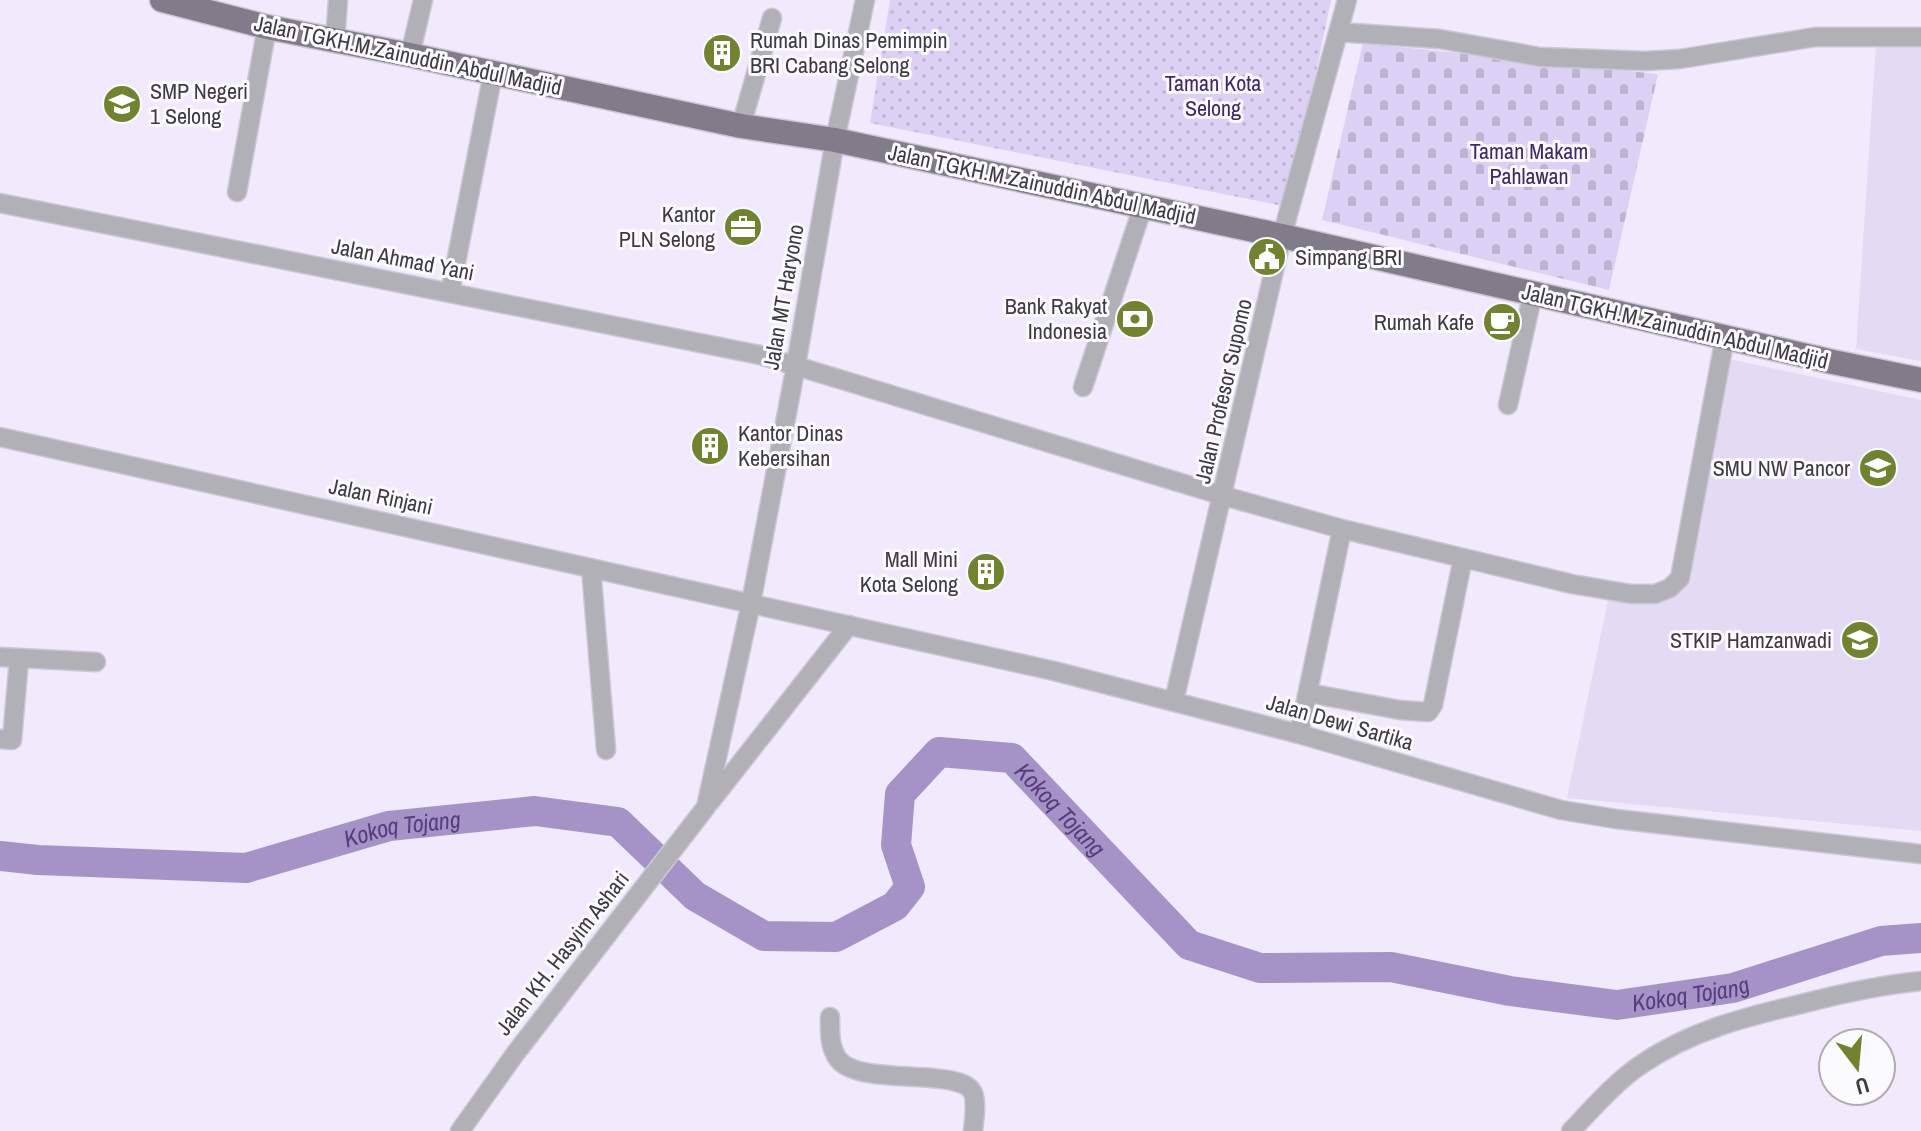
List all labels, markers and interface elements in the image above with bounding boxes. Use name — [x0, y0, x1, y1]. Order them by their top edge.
street label: Jalan TGKH.M.Zainuddin Abdul Madjid — [252, 8, 564, 102]
place label: Rumah Dinas Pemimpin BRI Cabang Selong — [750, 25, 948, 80]
building icon: Rumah Dinas Pemimpin BRI Cabang Selong — [701, 32, 743, 74]
park label: Taman Kota Selong — [1165, 68, 1261, 123]
place label: SMP Negeri 1 Selong — [150, 76, 248, 131]
school or university icon: SMP Negeri 1 Selong — [101, 83, 143, 125]
park label: Taman Makam Pahlawan — [1470, 136, 1588, 191]
street label: Jalan TGKH.M.Zainuddin Abdul Madjid — [886, 137, 1198, 231]
place label: Kantor PLN Selong — [619, 199, 715, 254]
office icon: Kantor PLN Selong — [722, 206, 764, 248]
street label: Jalan MT Haryono — [755, 222, 811, 372]
street label: Jalan Ahmad Yani — [329, 230, 477, 288]
public building icon: Simpang BRI — [1246, 236, 1288, 278]
place label: Simpang BRI — [1295, 242, 1402, 272]
street label: Jalan TGKH.M.Zainuddin Abdul Madjid — [1519, 276, 1831, 376]
place label: Bank Rakyat Indonesia — [1005, 291, 1107, 346]
street label: Jalan Profesor Supomo — [1187, 296, 1259, 486]
bank icon: Bank Rakyat Indonesia — [1114, 298, 1156, 340]
cafe icon: Rumah Kafe — [1481, 301, 1523, 343]
place label: Rumah Kafe — [1374, 307, 1474, 337]
place label: Kantor Dinas Kebersihan — [738, 418, 843, 473]
building icon: Kantor Dinas Kebersihan — [689, 425, 731, 467]
school or university icon: SMU NW Pancor — [1857, 447, 1899, 489]
place label: SMU NW Pancor — [1713, 453, 1850, 483]
street label: Jalan Rinjani — [326, 470, 436, 522]
place label: Mall Mini Kota Selong — [860, 544, 958, 599]
building icon: Mall Mini Kota Selong — [965, 551, 1007, 593]
school or university icon: STKIP Hamzanwadi — [1839, 619, 1881, 661]
place label: STKIP Hamzanwadi — [1670, 625, 1832, 655]
street label: Jalan Dewi Sartika — [1263, 687, 1417, 757]
water label: Kokoq Tojang — [1008, 755, 1113, 863]
water label: Kokoq Tojang — [340, 803, 462, 854]
street label: Jalan KH. Hasyim Ashari — [488, 865, 636, 1041]
water label: Kokoq Tojang — [1630, 968, 1753, 1019]
north arrow — [1817, 1027, 1897, 1107]
text: U — [1852, 1070, 1873, 1102]

